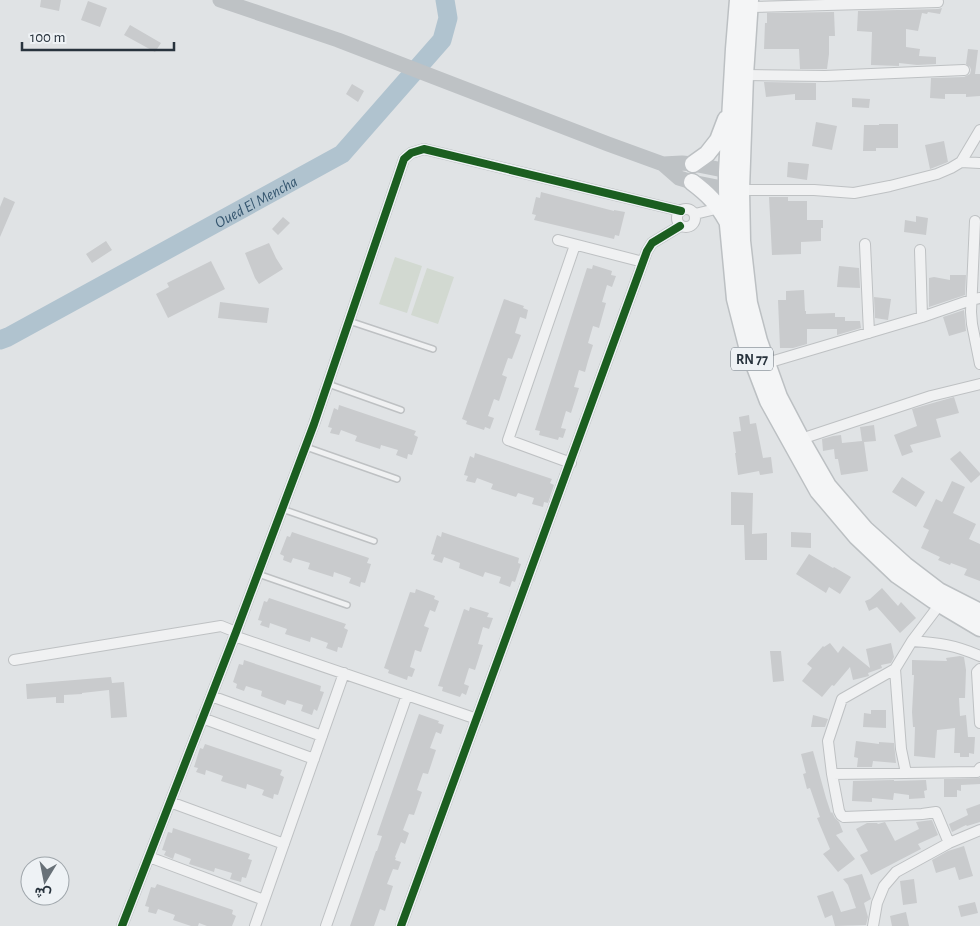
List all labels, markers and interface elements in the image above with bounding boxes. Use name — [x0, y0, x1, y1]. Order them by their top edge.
scale bar — [22, 20, 175, 52]
text: 100 m — [30, 30, 65, 45]
water label: Oued El Mencha — [212, 173, 300, 231]
road number: RN 77 — [731, 348, 773, 370]
north arrow — [20, 856, 70, 906]
text: ش — [33, 883, 53, 901]

